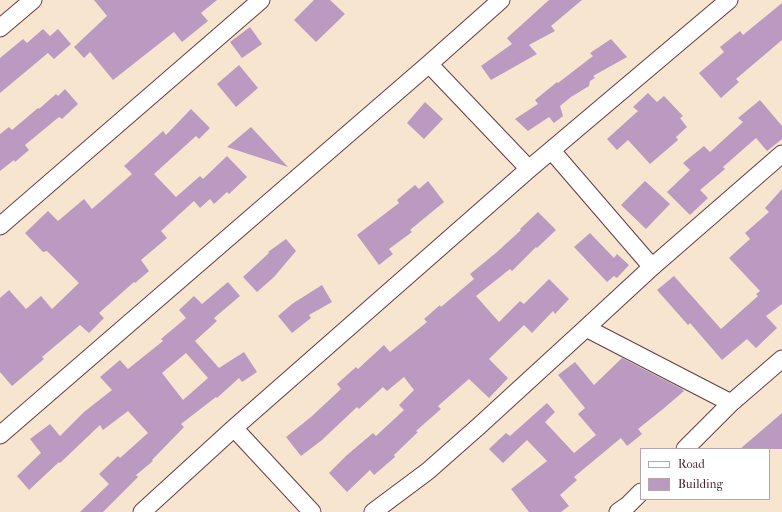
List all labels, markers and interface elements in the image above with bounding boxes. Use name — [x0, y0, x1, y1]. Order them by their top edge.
legend — [640, 448, 770, 500]
text: Road — [678, 457, 705, 471]
text: Building — [678, 477, 723, 491]

